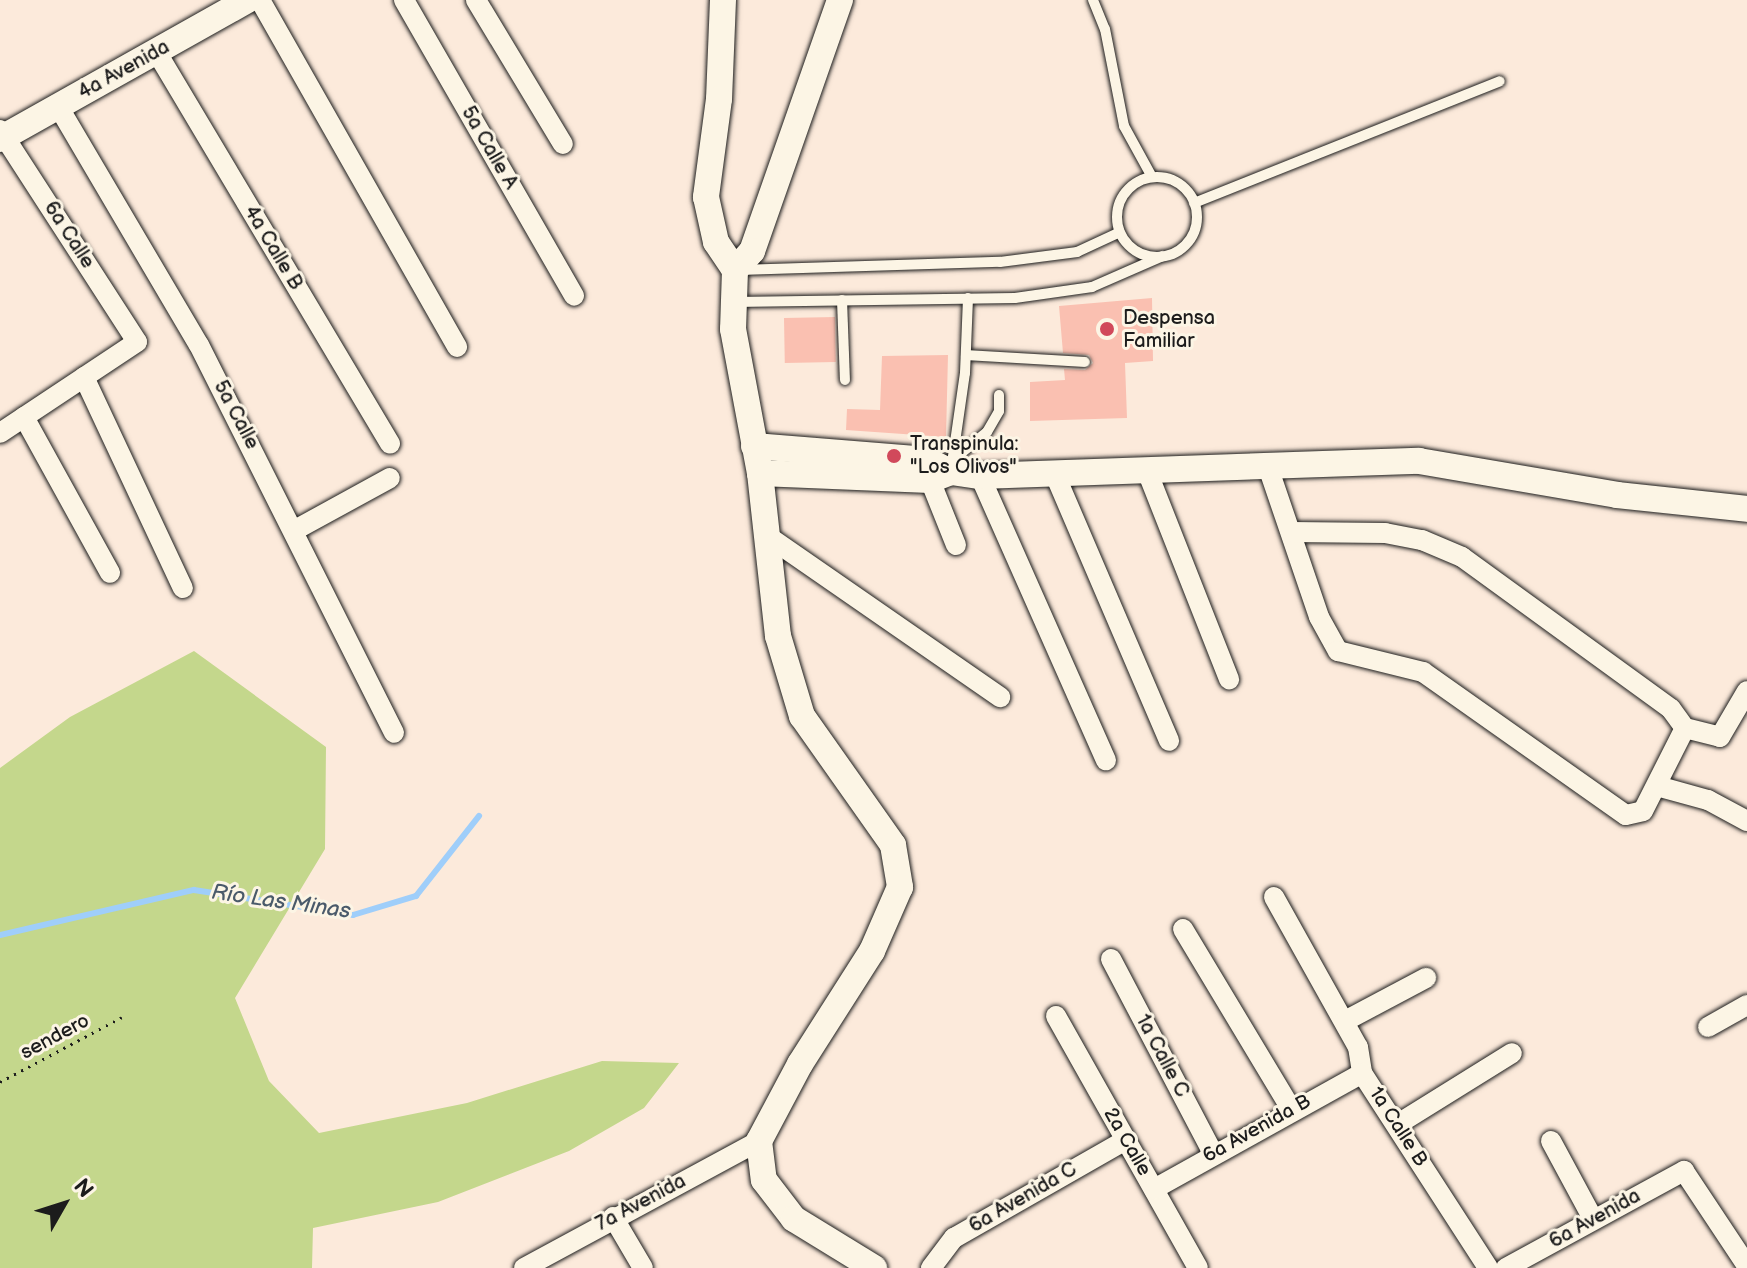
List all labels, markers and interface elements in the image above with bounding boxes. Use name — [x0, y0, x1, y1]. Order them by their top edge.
street label: 4a Avenida — [74, 35, 174, 105]
street label: 5a Calle A — [456, 102, 522, 194]
street label: 6a Calle — [38, 197, 100, 273]
street label: 4a Calle B — [238, 201, 308, 295]
place label: Despensa Familiar — [1123, 306, 1215, 353]
marker: Despensa Familiar — [1098, 320, 1116, 338]
street label: 5a Calle — [208, 377, 264, 453]
place label: Transpinula: "Los Olivos" — [910, 432, 1019, 479]
marker: Transpinula: "Los Olivos" — [885, 447, 903, 465]
water label: Río Las Minas — [210, 879, 352, 925]
street label: sendero — [16, 1009, 94, 1065]
street label: 1a Calle C — [1130, 1011, 1194, 1101]
street label: 1a Calle B — [1363, 1083, 1433, 1171]
street label: 6a Avenida B — [1199, 1089, 1315, 1169]
street label: 2a Calle — [1098, 1104, 1156, 1180]
street label: 6a Avenida C — [965, 1158, 1081, 1238]
north arrow — [24, 1164, 104, 1244]
street label: 7a Avenida — [592, 1169, 690, 1237]
text: N — [67, 1174, 99, 1204]
street label: 6a Avenida — [1545, 1184, 1645, 1254]

